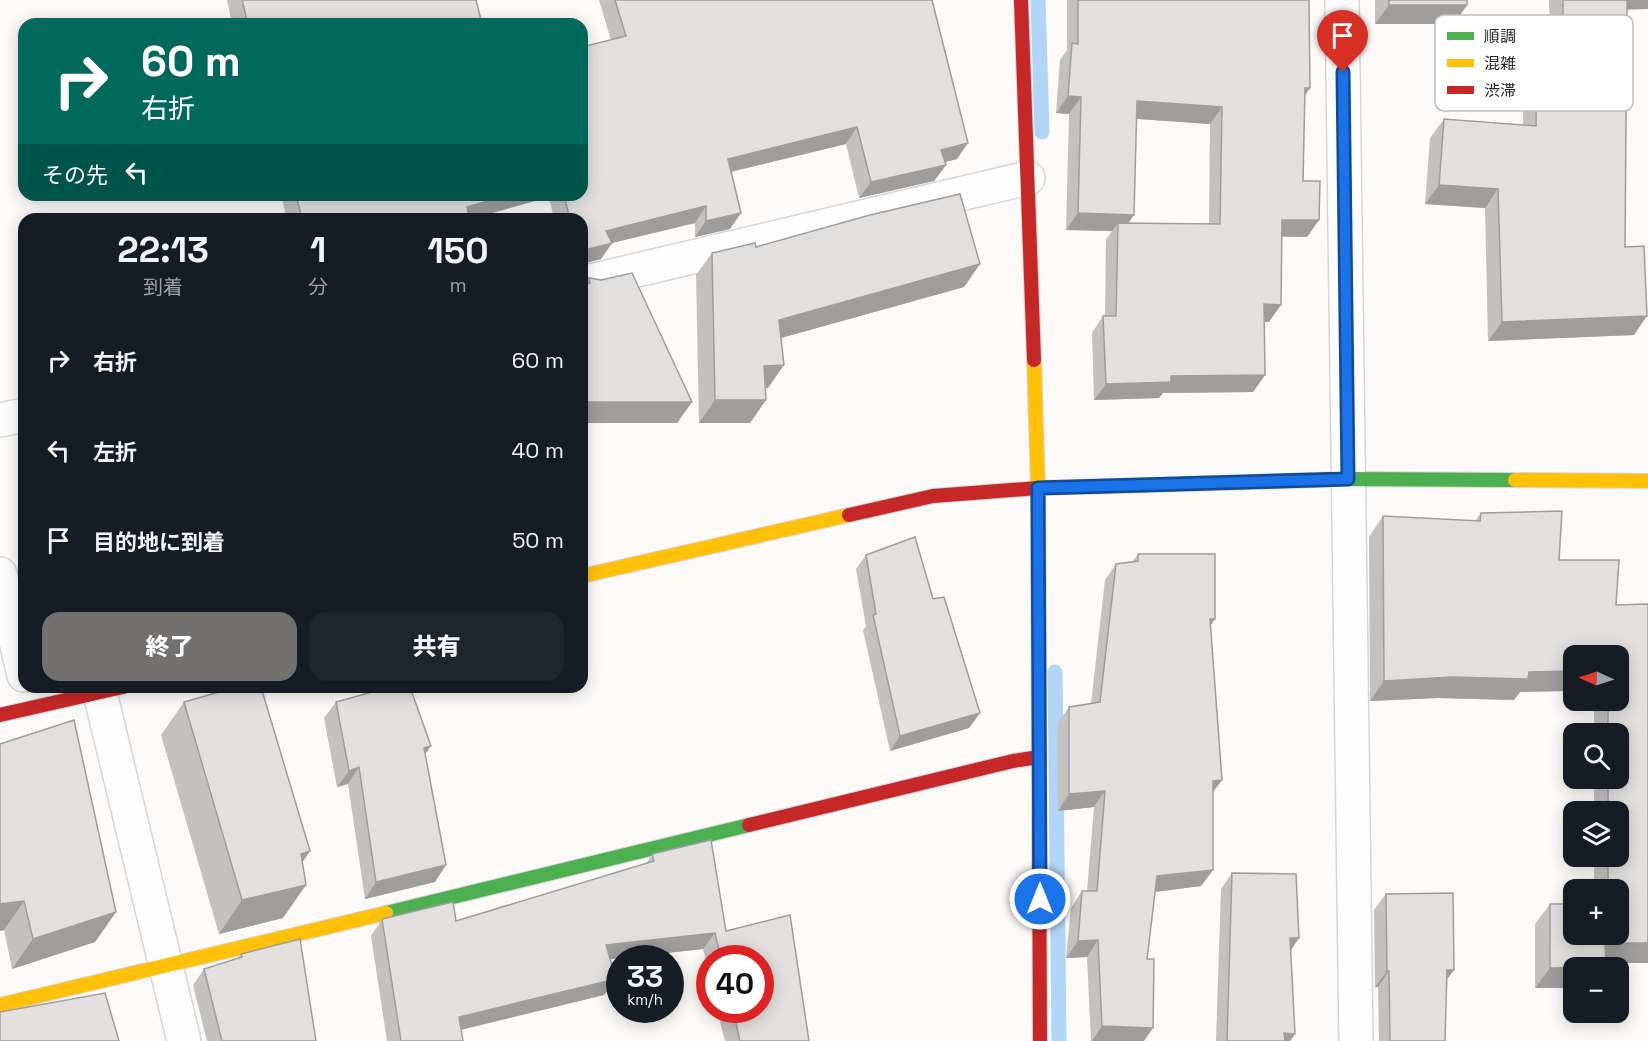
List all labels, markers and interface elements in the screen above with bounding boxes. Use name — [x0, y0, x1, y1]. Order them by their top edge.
pin — [1317, 10, 1368, 72]
legend — [1435, 15, 1633, 111]
icon: arrive — [1326, 19, 1359, 52]
text: 順調 — [1484, 26, 1516, 47]
text: 60 m — [141, 35, 241, 88]
icon: right — [42, 42, 120, 120]
text: 混雑 — [1484, 53, 1516, 74]
text: 渋滞 — [1484, 80, 1516, 101]
text: 右折 — [141, 91, 195, 126]
icon: left — [120, 156, 153, 189]
text: その先 — [42, 161, 108, 189]
text: 22:13 — [117, 227, 209, 273]
text: 1 — [310, 227, 326, 273]
text: 150 — [428, 228, 489, 274]
text: m — [450, 272, 467, 298]
text: 到着 — [143, 274, 183, 300]
text: 分 — [308, 274, 328, 300]
icon: right — [42, 344, 75, 377]
text: 60 m — [512, 346, 564, 374]
text: 右折 — [93, 348, 137, 376]
icon: left — [42, 434, 75, 467]
text: 40 m — [512, 436, 564, 464]
text: 左折 — [93, 438, 137, 466]
icon: arrive — [42, 524, 75, 557]
text: 50 m — [512, 526, 564, 554]
text: 目的地に到着 — [93, 528, 225, 556]
button: 終了 — [42, 612, 297, 681]
button: 共有 — [309, 612, 564, 681]
north arrow — [1563, 645, 1629, 711]
map controls — [1563, 645, 1629, 1023]
button: search — [1563, 723, 1629, 789]
button: layers — [1563, 801, 1629, 867]
position arrow — [1008, 867, 1072, 931]
button: + — [1563, 879, 1629, 945]
speed limit sign: 40 — [696, 945, 774, 1023]
text: 33 — [627, 957, 663, 996]
button: − — [1563, 957, 1629, 1023]
text: km/h — [627, 990, 663, 1009]

